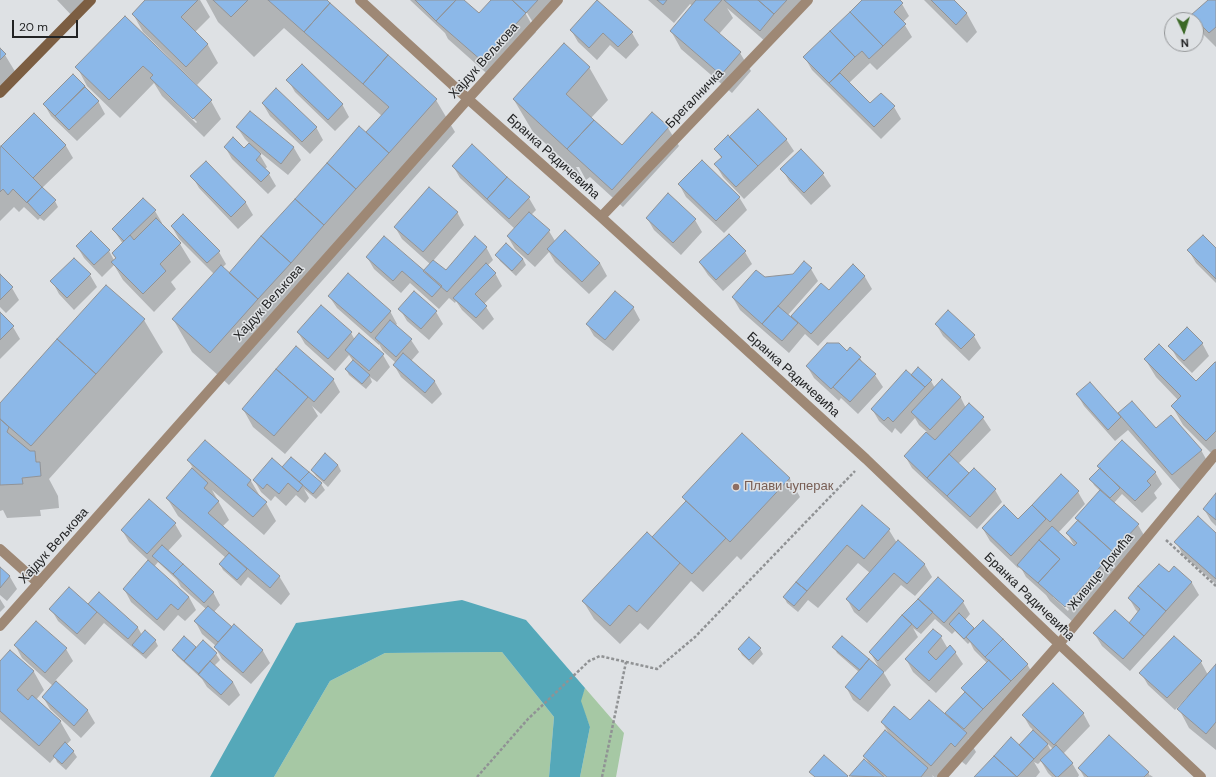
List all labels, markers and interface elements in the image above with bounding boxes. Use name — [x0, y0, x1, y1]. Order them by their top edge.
scale bar — [14, 12, 80, 38]
north arrow — [1164, 12, 1204, 52]
text: 20 m — [19, 19, 48, 35]
street label: Хајдук Вељкова — [446, 20, 522, 102]
text: N — [1180, 36, 1189, 50]
street label: Брегалничка — [663, 66, 727, 132]
street label: Бранка Радичевића — [503, 111, 603, 203]
street label: Хајдук Вељкова — [231, 262, 307, 344]
street label: Бранка Радичевића — [743, 329, 843, 421]
place label: Плави чуперак — [744, 479, 833, 495]
marker: Плави чуперак — [731, 482, 741, 492]
street label: Хајдук Вељкова — [16, 505, 92, 587]
street label: Живице Докића — [1065, 530, 1137, 614]
street label: Бранка Радичевића — [981, 550, 1077, 644]

